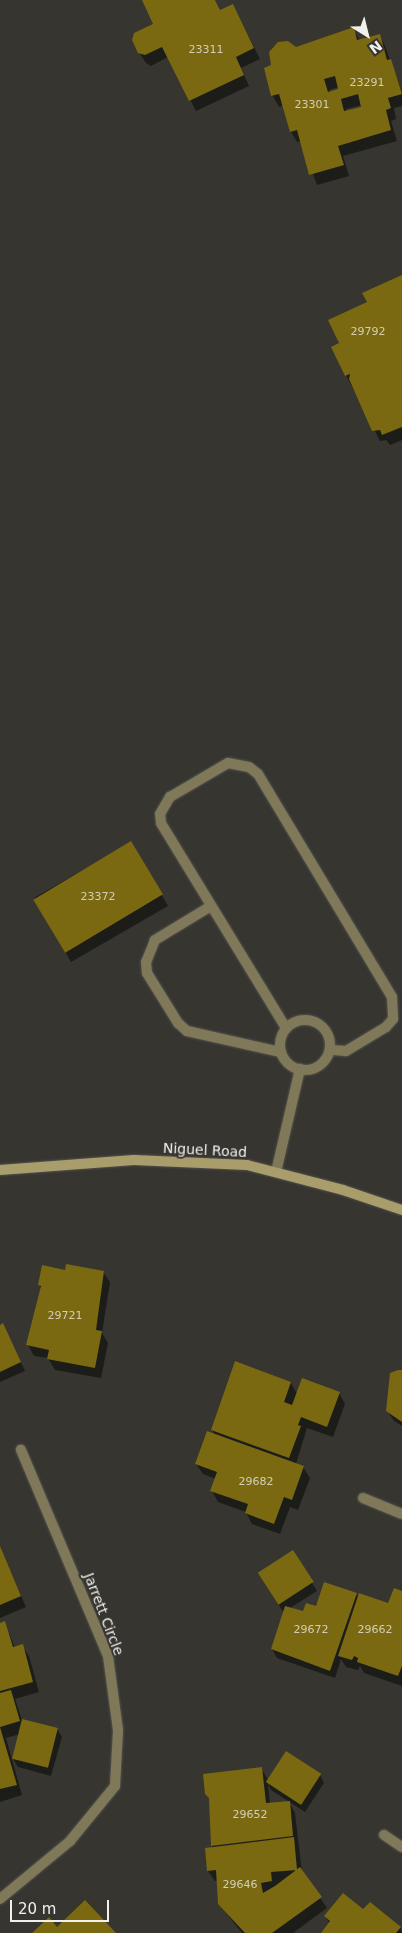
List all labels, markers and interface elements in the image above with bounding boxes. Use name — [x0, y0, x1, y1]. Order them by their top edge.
north arrow — [342, 10, 392, 60]
text: N — [366, 37, 385, 57]
house number: 23311 — [189, 43, 223, 57]
house number: 23291 — [350, 76, 384, 90]
house number: 23301 — [295, 98, 329, 112]
house number: 29792 — [351, 325, 385, 339]
house number: 23372 — [81, 890, 115, 904]
street label: Niguel Road — [163, 1139, 247, 1161]
house number: 29721 — [48, 1309, 82, 1323]
house number: 29682 — [239, 1475, 273, 1489]
street label: Jarrett Circle — [81, 1570, 127, 1658]
house number: 29672 — [294, 1623, 328, 1637]
house number: 29662 — [358, 1623, 392, 1637]
house number: 29652 — [233, 1808, 267, 1822]
house number: 29646 — [223, 1878, 257, 1892]
scale bar — [12, 1890, 111, 1922]
text: 20 m — [18, 1900, 56, 1918]

